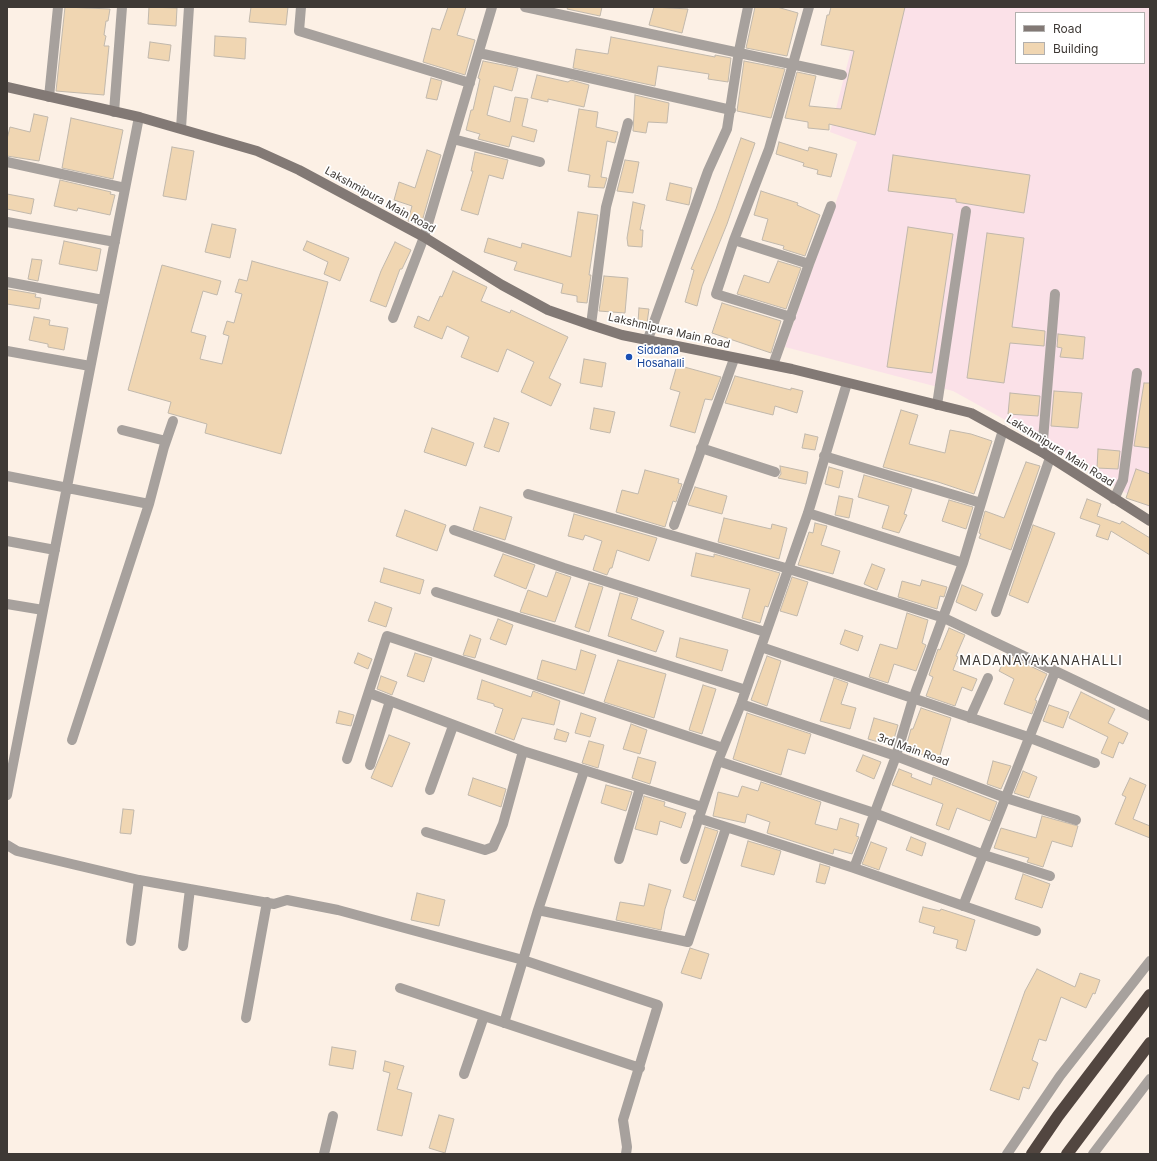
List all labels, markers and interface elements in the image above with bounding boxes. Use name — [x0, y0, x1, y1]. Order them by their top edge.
legend — [1015, 12, 1145, 64]
text: Road — [1053, 21, 1082, 36]
text: Building — [1053, 41, 1098, 56]
street label: Lakshmipura Main Road — [322, 164, 438, 236]
street label: Lakshmipura Main Road — [607, 311, 731, 351]
place label: Siddana Hosahalli — [637, 344, 684, 370]
marker: Siddana Hosahalli — [624, 352, 634, 362]
street label: Lakshmipura Main Road — [1004, 412, 1116, 490]
district label: MADANAYAKANAHALLI — [959, 653, 1123, 669]
street label: 3rd Main Road — [875, 731, 951, 769]

